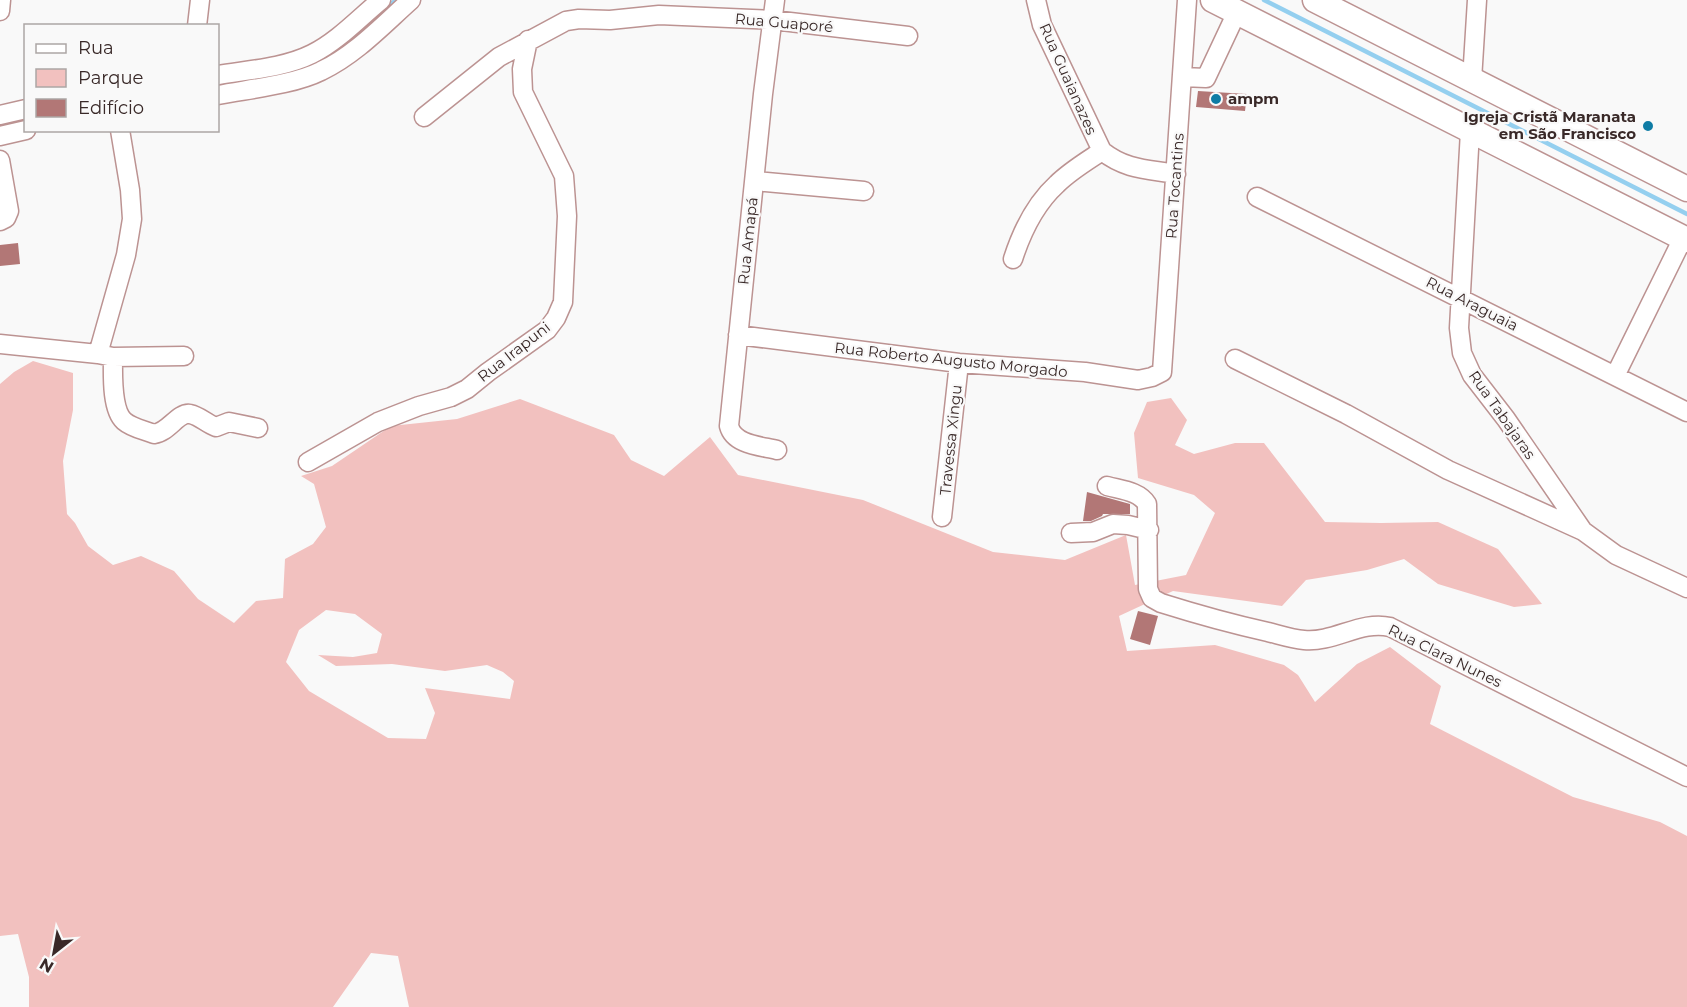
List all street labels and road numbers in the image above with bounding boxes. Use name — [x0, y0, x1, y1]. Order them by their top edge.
street label: Rua Guaporé — [734, 9, 834, 36]
street label: Rua Guaianazes — [1035, 20, 1102, 137]
street label: Rua Tocantins — [1161, 132, 1188, 239]
street label: Rua Amapá — [733, 196, 762, 286]
street label: Rua Araguaia — [1423, 272, 1521, 335]
street label: Rua Irapuni — [474, 317, 554, 386]
street label: Rua Roberto Augusto Morgado — [834, 338, 1069, 381]
street label: Rua Tabajaras — [1465, 367, 1540, 463]
street label: Travessa Xingu — [935, 384, 966, 496]
street label: Rua Clara Nunes — [1385, 620, 1505, 691]

